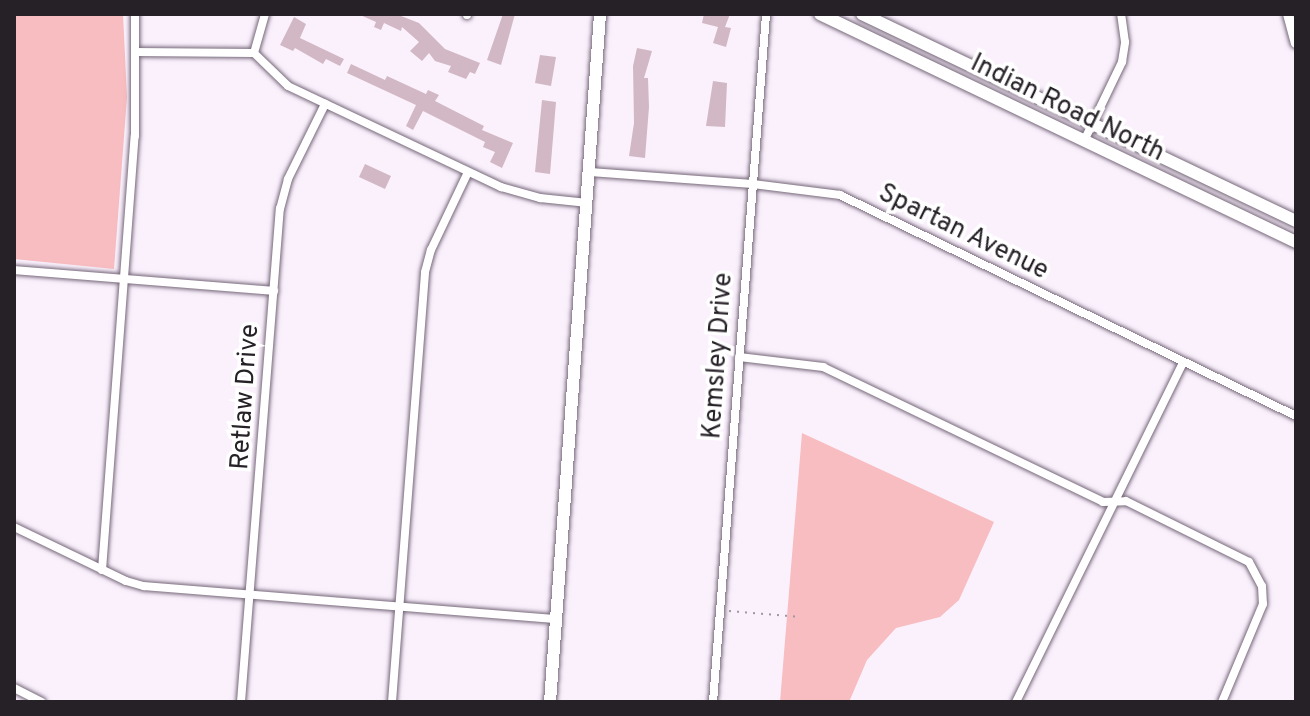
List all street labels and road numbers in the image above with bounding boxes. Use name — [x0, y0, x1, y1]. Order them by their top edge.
street label: Indian Road North — [965, 49, 1169, 169]
street label: Spartan Avenue — [872, 178, 1054, 288]
street label: Kemsley Drive — [698, 272, 740, 440]
street label: Retlaw Drive — [225, 323, 267, 471]

